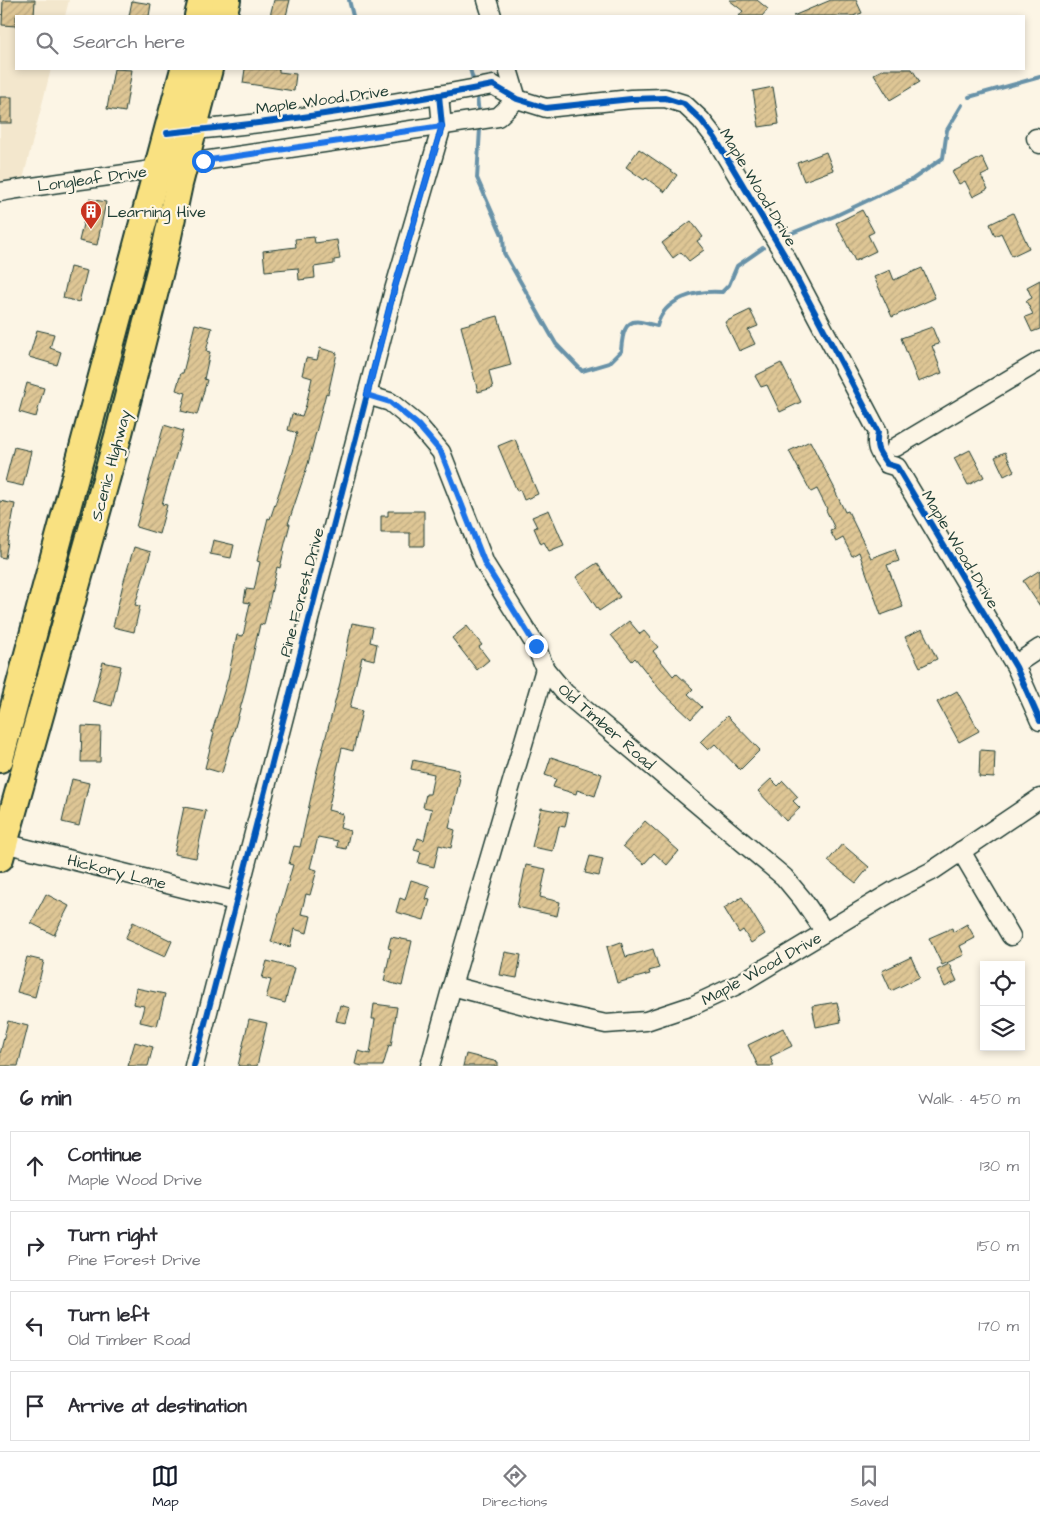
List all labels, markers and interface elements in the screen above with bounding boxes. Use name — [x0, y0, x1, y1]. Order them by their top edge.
search box — [15, 15, 1025, 70]
icon: search — [33, 29, 61, 57]
text: Search here — [73, 29, 185, 56]
street label: Maple Wood Drive — [254, 80, 390, 120]
street label: Maple Wood Drive — [714, 124, 802, 251]
route start — [192, 150, 215, 173]
street label: Longleaf Drive — [36, 160, 149, 199]
building icon: Learning Hive — [79, 199, 103, 230]
place label: Learning Hive — [107, 201, 206, 224]
street label: Scenic Highway — [86, 407, 137, 523]
street label: Maple Wood Drive — [916, 486, 1004, 613]
street label: Pine Forest Drive — [274, 525, 330, 659]
route end — [525, 635, 548, 658]
street label: Old Timber Road — [553, 678, 660, 775]
street label: Hickory Lane — [65, 849, 169, 896]
street label: Maple Wood Drive — [698, 927, 826, 1011]
map controls — [980, 961, 1025, 1051]
button: locate — [980, 961, 1025, 1006]
button: layers — [980, 1006, 1025, 1051]
text: 6 min — [20, 1084, 72, 1113]
text: Walk · 450 m — [918, 1088, 1020, 1110]
text: Continue — [68, 1142, 142, 1169]
icon: ahead — [21, 1152, 49, 1180]
text: 130 m — [980, 1155, 1019, 1177]
text: Maple Wood Drive — [68, 1169, 202, 1191]
text: Turn right — [68, 1222, 157, 1249]
icon: right — [21, 1232, 49, 1260]
text: 150 m — [977, 1235, 1019, 1257]
text: Pine Forest Drive — [68, 1249, 201, 1271]
text: Turn left — [68, 1302, 149, 1329]
icon: left — [21, 1312, 49, 1340]
text: 170 m — [978, 1315, 1019, 1337]
text: Old Timber Road — [68, 1329, 190, 1351]
icon: arrive — [21, 1392, 49, 1420]
text: Arrive at destination — [68, 1393, 247, 1420]
tab: Map — [151, 1462, 179, 1512]
tab: Directions — [482, 1462, 547, 1512]
tab: Saved — [850, 1462, 889, 1512]

